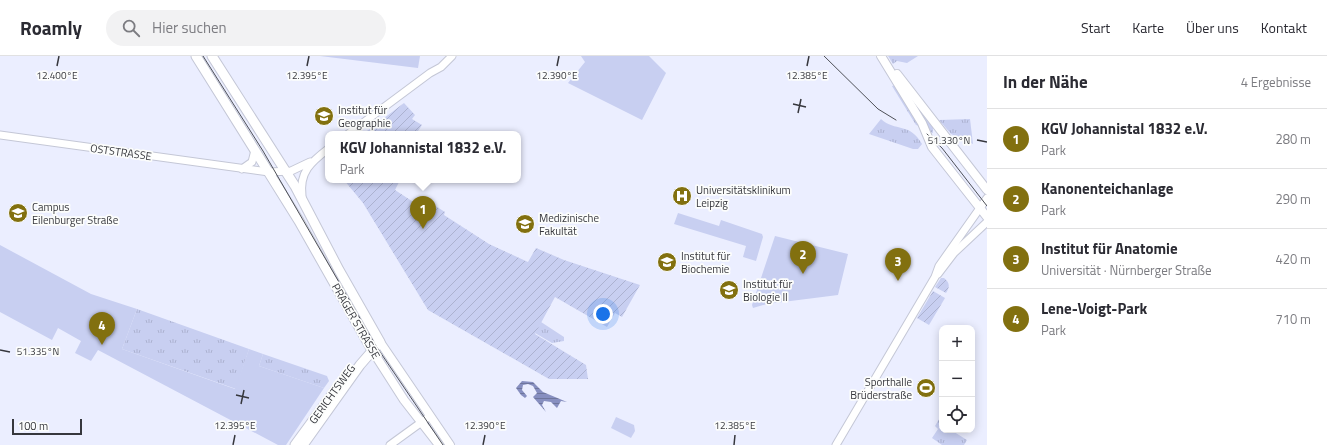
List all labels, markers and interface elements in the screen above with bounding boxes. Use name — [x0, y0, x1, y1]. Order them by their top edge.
search box — [106, 10, 386, 46]
text: Roamly — [20, 13, 82, 42]
text: Hier suchen — [152, 16, 227, 39]
icon: search — [120, 17, 142, 39]
text: Start — [1081, 17, 1110, 38]
text: Karte — [1132, 17, 1164, 38]
text: Über uns — [1186, 17, 1239, 38]
text: Kontakt — [1261, 17, 1307, 38]
text: 12.400°E — [36, 68, 78, 83]
text: 12.395°E — [286, 68, 328, 83]
text: 12.390°E — [536, 68, 578, 83]
text: 12.385°E — [786, 68, 828, 83]
text: In der Nähe — [1003, 69, 1088, 95]
text: 4 Ergebnisse — [1241, 72, 1311, 92]
place label: Institut für Geographie — [338, 102, 391, 131]
school or university icon: Institut für Geographie — [313, 105, 335, 127]
text: KGV Johannistal 1832 e.V. — [1041, 117, 1208, 140]
text: 1 — [1012, 129, 1020, 149]
text: 280 m — [1275, 129, 1311, 149]
popup — [325, 131, 521, 183]
text: 51.330°N — [928, 133, 970, 148]
text: KGV Johannistal 1832 e.V. — [340, 136, 506, 159]
street label: OSTSTRASSE — [89, 140, 153, 164]
text: Park — [1041, 140, 1066, 160]
text: Park — [340, 159, 365, 179]
text: Kanonenteichanlage — [1041, 177, 1173, 200]
place label: Universitätsklinikum Leipzig — [696, 182, 791, 211]
hospital icon: Universitätsklinikum Leipzig — [671, 185, 693, 207]
text: 2 — [1012, 189, 1020, 209]
text: 290 m — [1275, 189, 1311, 209]
pin: 1 — [410, 196, 436, 229]
place label: Campus Eilenburger Straße — [32, 199, 119, 228]
text: Park — [1041, 200, 1066, 220]
school or university icon: Campus Eilenburger Straße — [7, 202, 29, 224]
place label: Medizinische Fakultät — [539, 210, 600, 239]
school or university icon: Medizinische Fakultät — [514, 213, 536, 235]
text: Institut für Anatomie — [1041, 237, 1178, 260]
pin: 2 — [790, 241, 816, 274]
place label: Institut für Biochemie — [681, 248, 730, 277]
pin: 3 — [885, 248, 911, 281]
text: 3 — [1012, 249, 1020, 269]
text: 420 m — [1275, 249, 1311, 269]
school or university icon: Institut für Biochemie — [656, 251, 678, 273]
text: Universität · Nürnberger Straße — [1041, 260, 1212, 280]
place label: Institut für Biologie II — [743, 276, 792, 305]
school or university icon: Institut für Biologie II — [718, 279, 740, 301]
street label: PRAGER STRASSE — [328, 280, 384, 362]
text: Lene-Voigt-Park — [1041, 297, 1147, 320]
your location — [593, 304, 613, 324]
text: 4 — [1012, 309, 1020, 329]
text: 710 m — [1275, 309, 1311, 329]
pin: 4 — [89, 312, 115, 345]
text: Park — [1041, 320, 1066, 340]
map controls — [939, 325, 975, 433]
button: + — [939, 325, 975, 361]
text: 51.335°N — [17, 344, 59, 359]
street label: GERICHTSWEG — [305, 361, 359, 427]
button: − — [939, 361, 975, 397]
place label: Sporthalle Brüderstraße — [850, 374, 912, 403]
sports icon: Sporthalle Brüderstraße — [915, 377, 937, 399]
button: locate — [939, 397, 975, 433]
scale bar — [12, 417, 82, 436]
text: 100 m — [18, 418, 48, 434]
text: 12.395°E — [214, 418, 256, 433]
text: 12.390°E — [464, 418, 506, 433]
text: 12.385°E — [714, 418, 756, 433]

